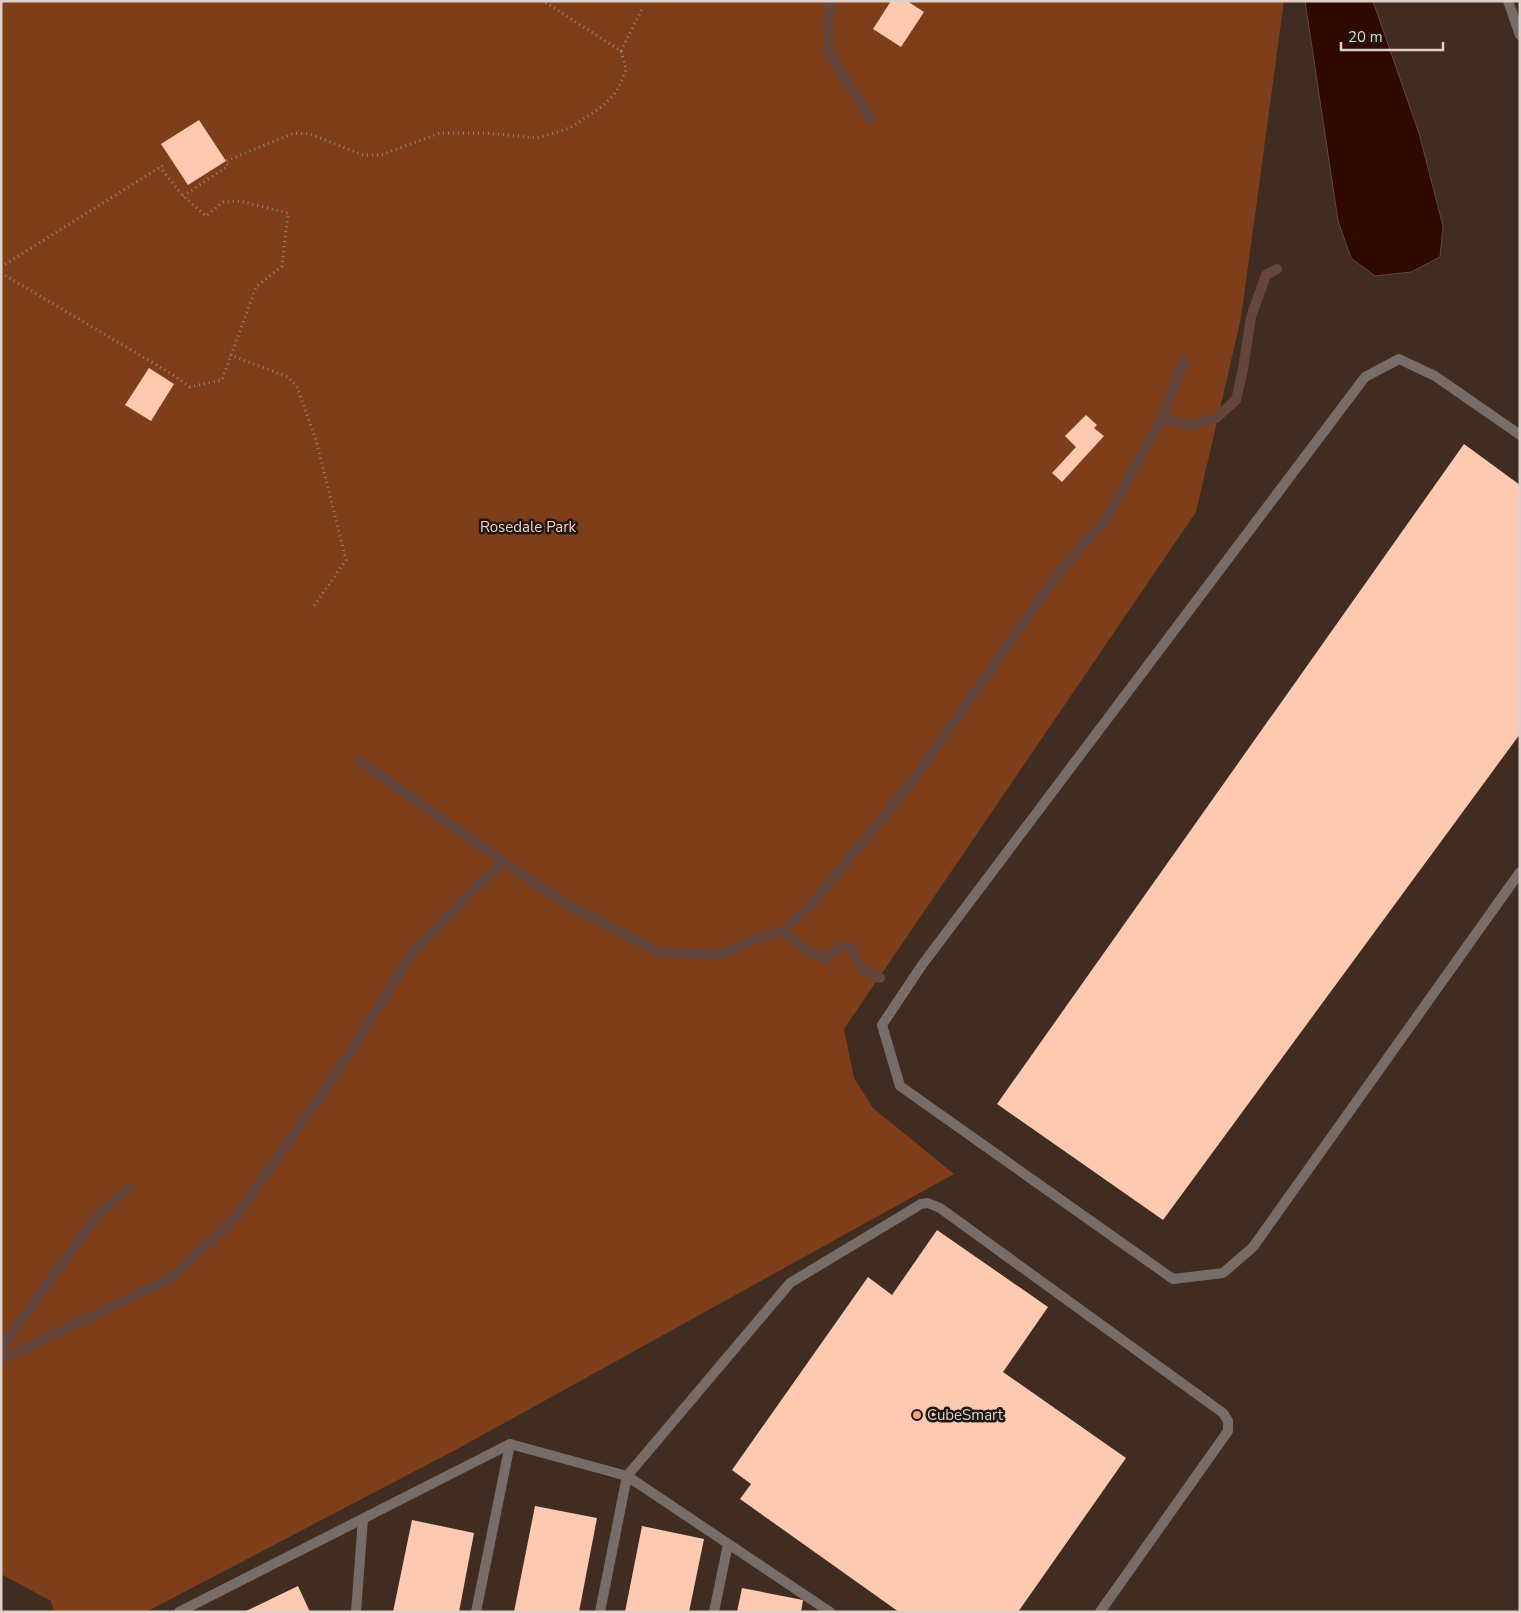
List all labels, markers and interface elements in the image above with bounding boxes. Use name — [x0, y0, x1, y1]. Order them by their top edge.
scale bar — [1341, 20, 1444, 52]
text: 20 m — [1348, 27, 1383, 47]
park label: Rosedale Park — [480, 517, 577, 537]
place label: CubeSmart — [927, 1405, 1004, 1425]
marker: CubeSmart — [911, 1409, 923, 1421]

